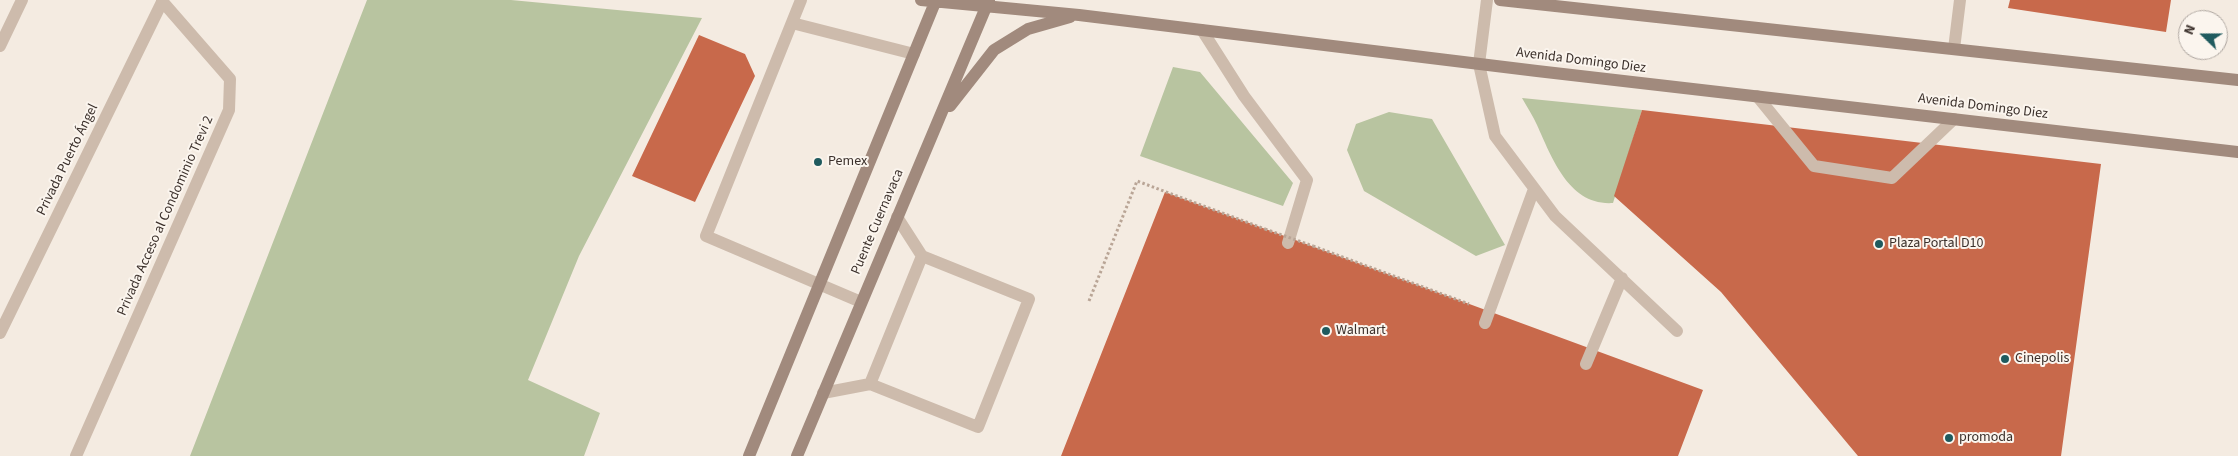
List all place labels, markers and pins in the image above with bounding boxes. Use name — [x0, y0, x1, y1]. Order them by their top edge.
place label: Pemex — [828, 154, 867, 170]
marker: Pemex — [812, 156, 824, 168]
place label: Plaza Portal D10 — [1889, 236, 1983, 252]
marker: Plaza Portal D10 — [1873, 238, 1885, 250]
place label: Walmart — [1336, 323, 1386, 339]
marker: Walmart — [1320, 325, 1332, 337]
place label: Cinepolis — [2015, 351, 2069, 367]
marker: Cinepolis — [1999, 353, 2011, 365]
place label: promoda — [1959, 430, 2013, 446]
marker: promoda — [1943, 432, 1955, 444]

